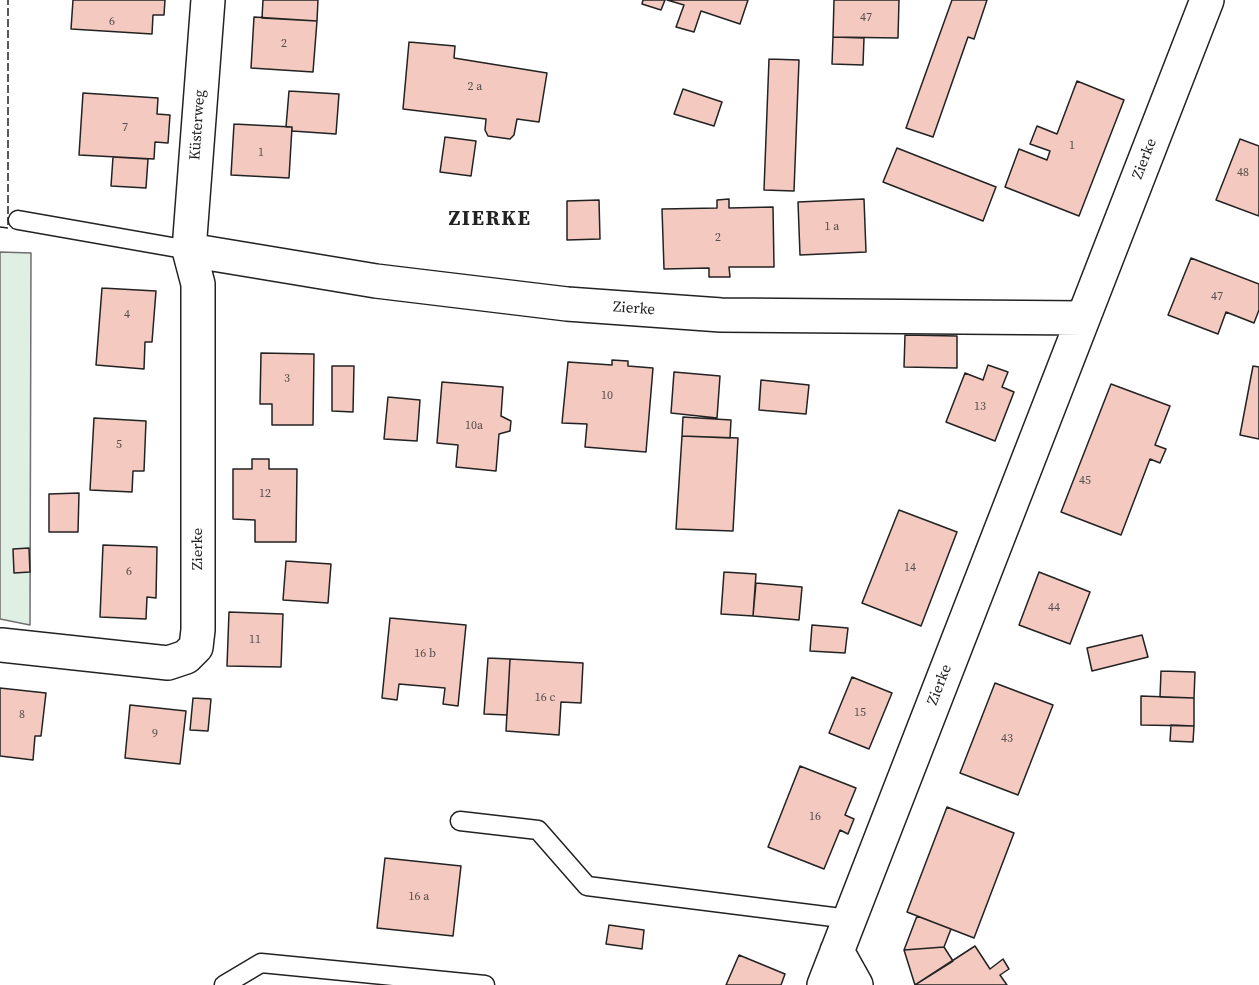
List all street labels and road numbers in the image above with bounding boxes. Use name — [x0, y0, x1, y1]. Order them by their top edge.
street label: Küsterweg — [187, 89, 209, 161]
street label: Zierke — [1129, 136, 1161, 182]
street label: Zierke — [612, 299, 656, 319]
street label: Zierke — [189, 528, 207, 570]
street label: Zierke — [924, 662, 956, 708]

